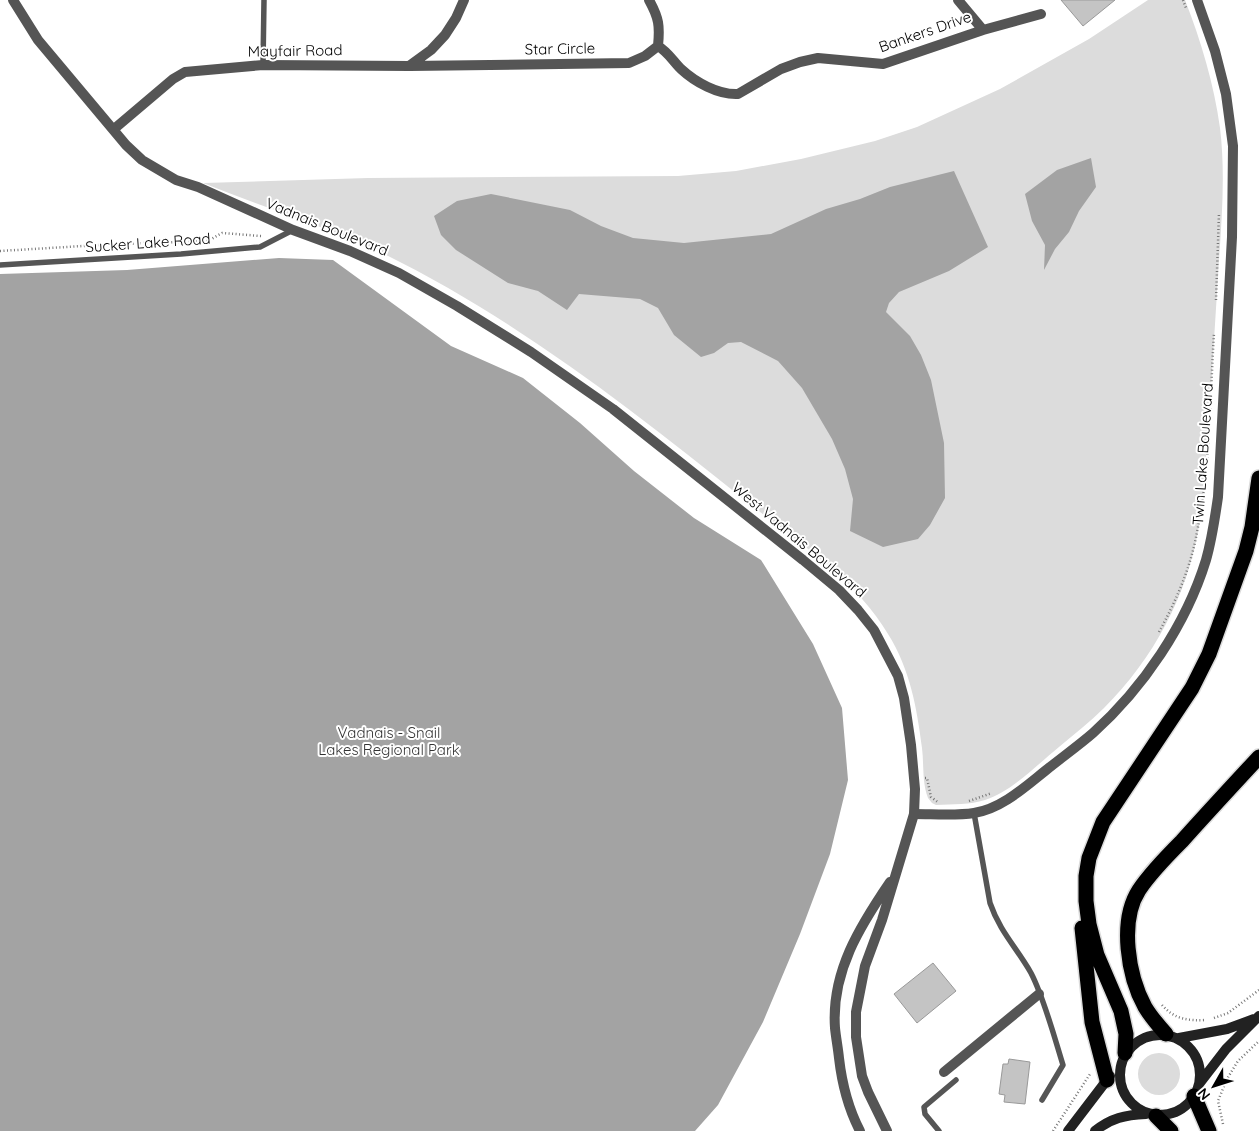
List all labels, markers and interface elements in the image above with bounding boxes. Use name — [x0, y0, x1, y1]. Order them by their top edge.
street label: Bankers Drive — [876, 7, 974, 56]
street label: Star Circle — [525, 38, 595, 59]
street label: Mayfair Road — [247, 40, 343, 61]
street label: Vadnais Boulevard — [263, 193, 391, 260]
street label: Sucker Lake Road — [85, 229, 211, 256]
street label: Twin Lake Boulevard — [1188, 382, 1217, 526]
street label: West Vadnais Boulevard — [728, 478, 870, 601]
park label: Vadnais - Snail Lakes Regional Park — [318, 723, 460, 759]
north arrow — [1189, 1061, 1239, 1111]
text: N — [1194, 1085, 1214, 1104]

